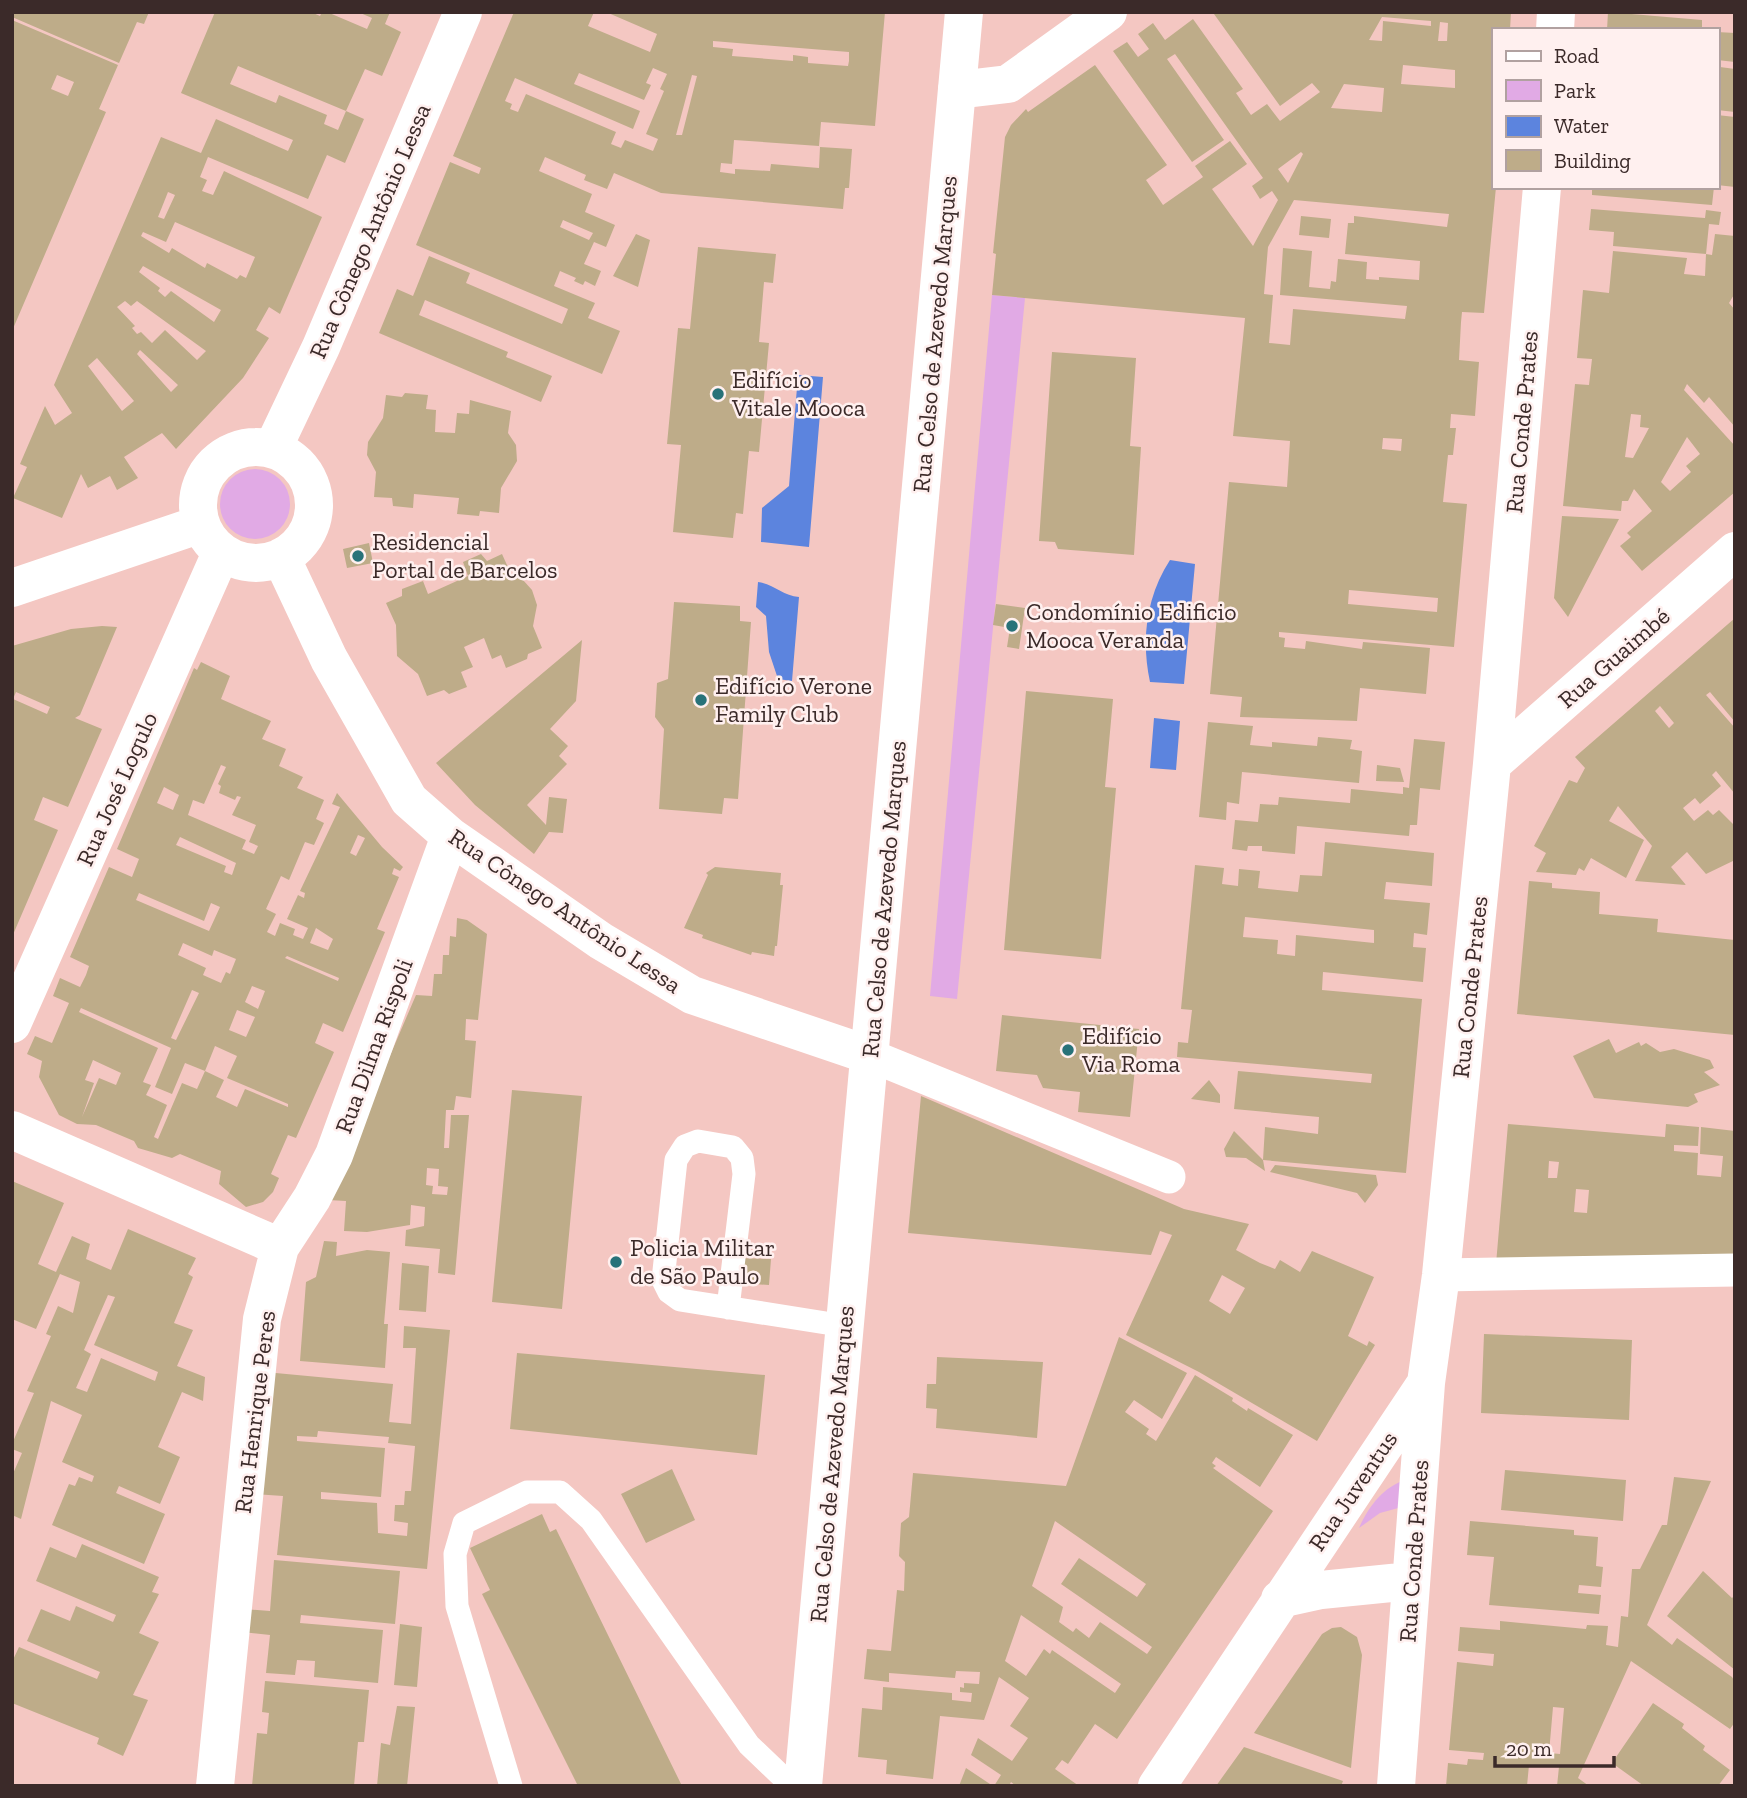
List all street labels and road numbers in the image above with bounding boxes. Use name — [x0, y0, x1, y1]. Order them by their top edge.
street label: Rua Cônego Antônio Lessa — [303, 99, 437, 363]
street label: Rua Celso de Azevedo Marques — [906, 174, 963, 494]
street label: Rua Conde Prates — [1499, 330, 1544, 514]
street label: Rua Guaimbé — [1552, 601, 1675, 714]
street label: Rua José Logulo — [70, 707, 163, 870]
street label: Rua Celso de Azevedo Marques — [855, 739, 912, 1059]
street label: Rua Cônego Antônio Lessa — [444, 822, 687, 999]
street label: Rua Conde Prates — [1446, 894, 1493, 1079]
street label: Rua Dilma Rispoli — [328, 954, 419, 1137]
street label: Rua Celso de Azevedo Marques — [803, 1304, 860, 1624]
street label: Rua Henrique Peres — [228, 1309, 281, 1515]
street label: Rua Juventus — [1302, 1425, 1403, 1556]
street label: Rua Conde Prates — [1393, 1459, 1434, 1643]

